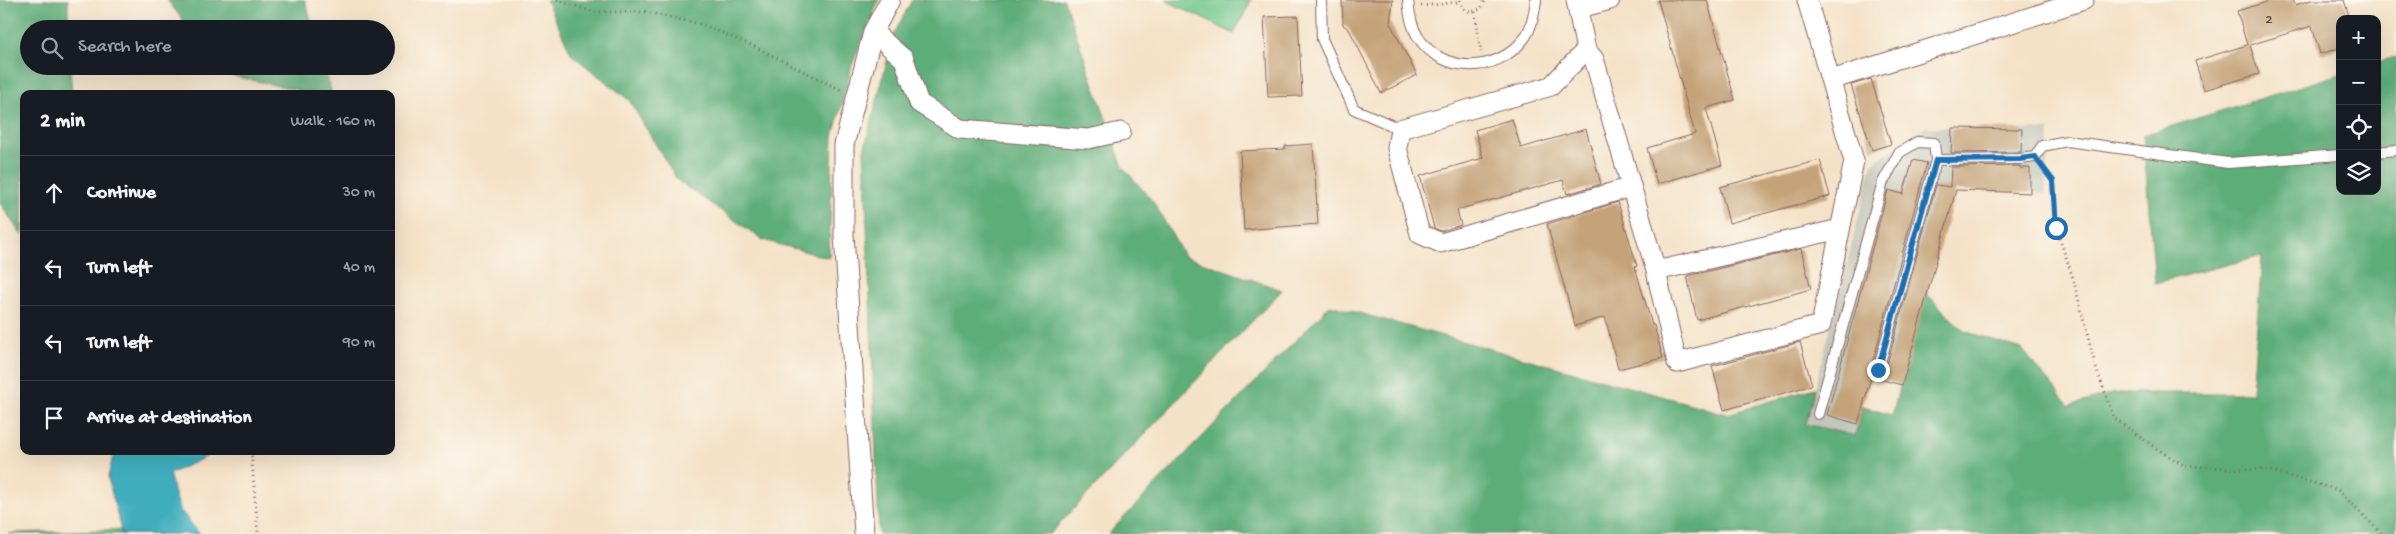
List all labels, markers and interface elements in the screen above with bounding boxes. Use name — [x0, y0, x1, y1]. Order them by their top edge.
house number: 2 — [2265, 11, 2273, 29]
map controls — [2336, 15, 2381, 195]
button: + — [2336, 15, 2381, 60]
search box — [20, 20, 395, 75]
icon: search — [38, 34, 66, 62]
text: Search here — [78, 36, 172, 59]
button: − — [2336, 60, 2381, 105]
button: locate — [2336, 105, 2381, 150]
text: 2 min — [40, 110, 85, 135]
text: Walk · 160 m — [290, 113, 375, 132]
button: layers — [2336, 150, 2381, 195]
icon: ahead — [40, 179, 68, 207]
text: Continue — [87, 182, 156, 205]
text: 30 m — [342, 184, 375, 203]
route start — [2045, 217, 2068, 240]
icon: left — [40, 254, 68, 282]
text: Turn left — [87, 257, 151, 280]
text: 40 m — [343, 259, 375, 278]
icon: left — [40, 329, 68, 357]
text: Turn left — [87, 332, 151, 355]
text: 90 m — [343, 334, 375, 353]
route end — [1867, 359, 1890, 382]
icon: arrive — [40, 404, 68, 432]
text: Arrive at destination — [87, 407, 251, 430]

